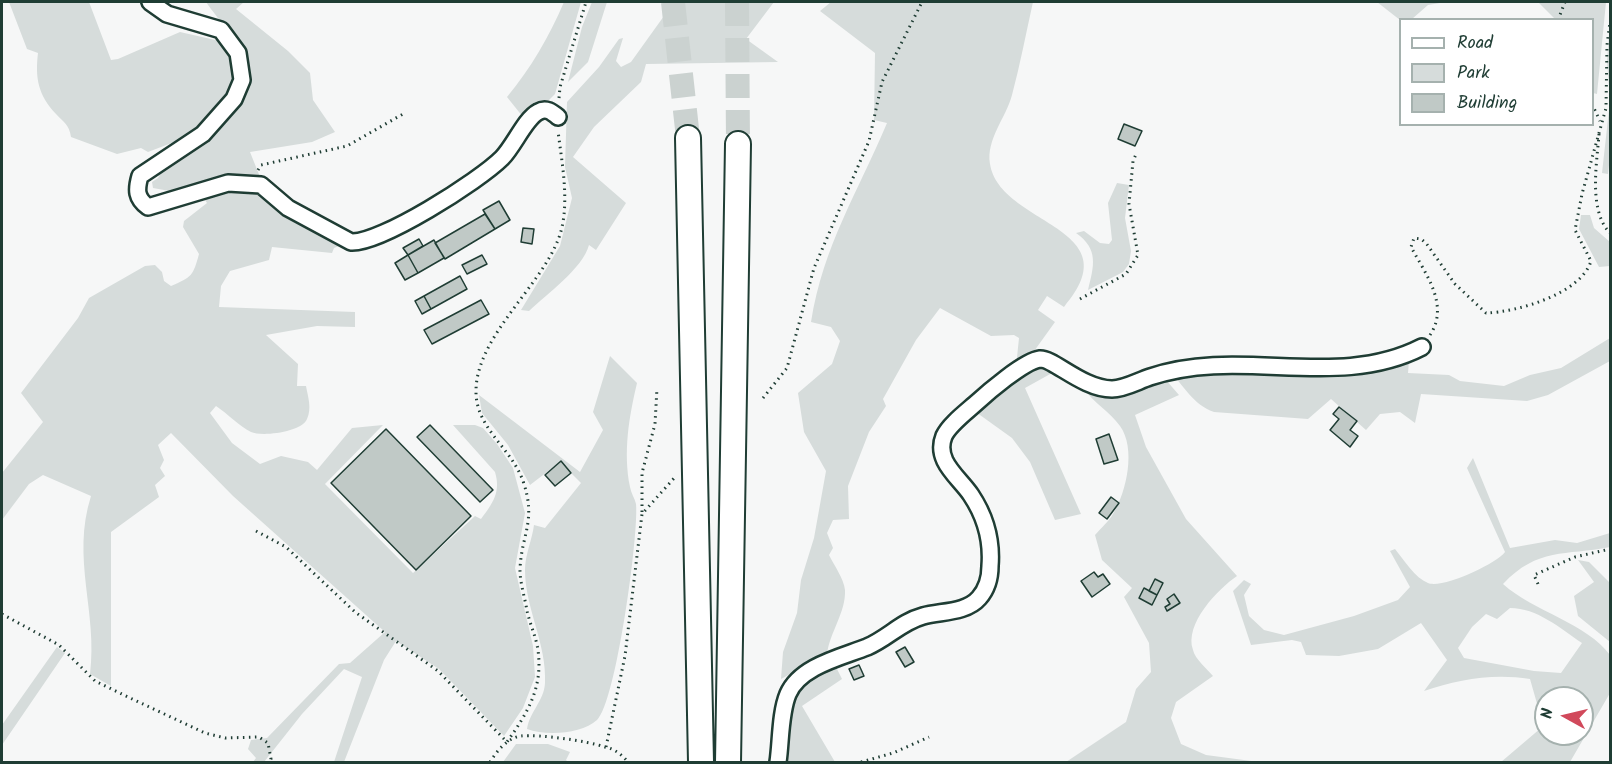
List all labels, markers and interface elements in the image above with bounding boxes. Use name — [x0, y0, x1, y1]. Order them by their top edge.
legend — [1399, 18, 1594, 126]
text: Road — [1457, 29, 1493, 58]
text: Park — [1457, 59, 1490, 88]
text: Building — [1457, 89, 1517, 118]
north arrow — [1534, 686, 1594, 746]
text: N — [1535, 707, 1561, 720]

